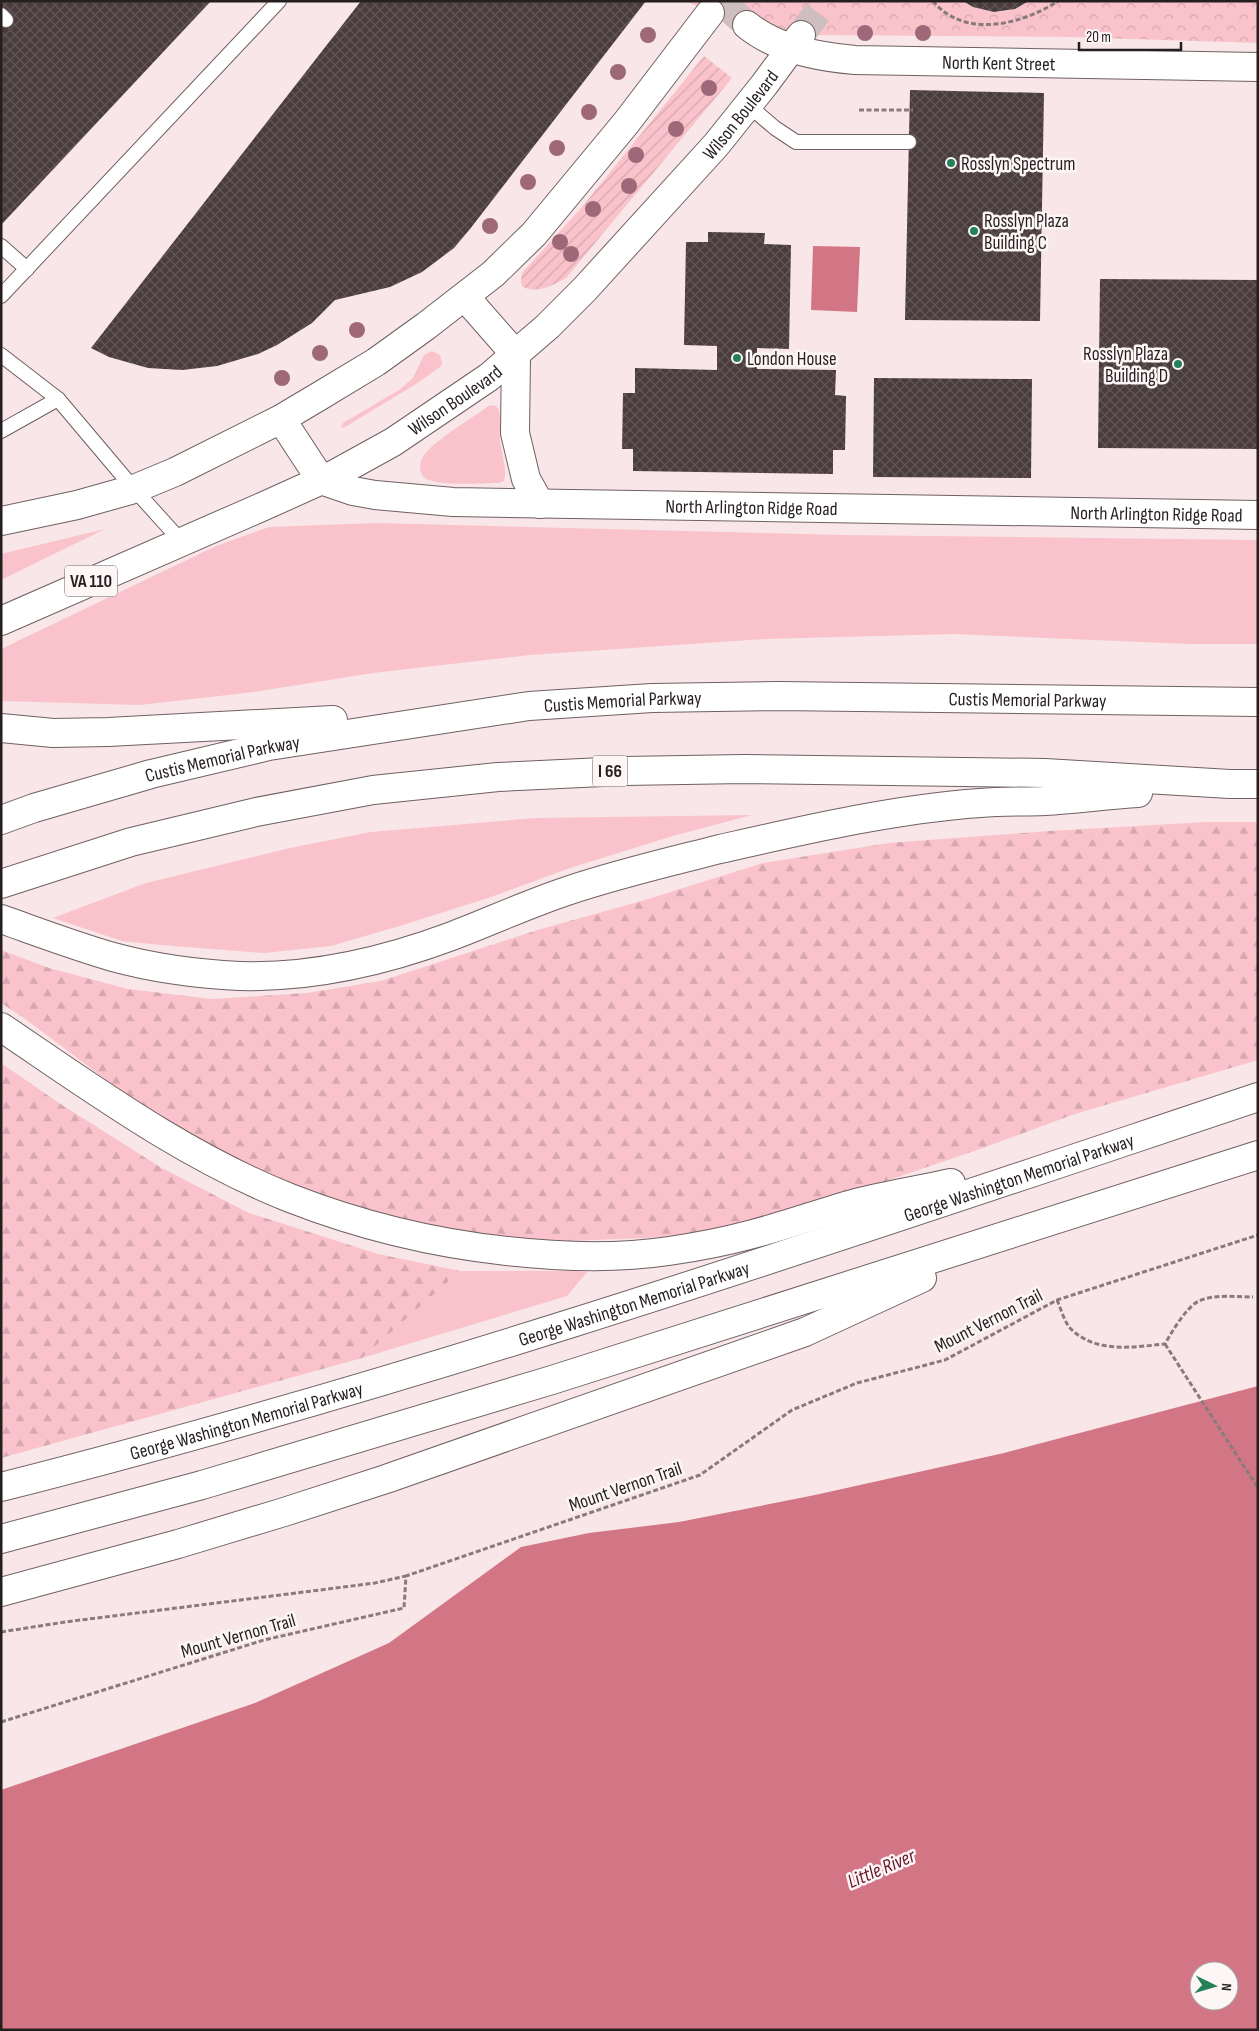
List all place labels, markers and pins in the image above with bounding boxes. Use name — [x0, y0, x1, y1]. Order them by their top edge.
place label: Rosslyn Spectrum — [961, 153, 1075, 176]
marker: Rosslyn Spectrum — [945, 157, 957, 169]
place label: Rosslyn Plaza Building C — [984, 210, 1069, 255]
marker: Rosslyn Plaza Building C — [968, 225, 980, 237]
place label: Rosslyn Plaza Building D — [1083, 343, 1168, 388]
place label: London House — [747, 348, 837, 371]
marker: London House — [731, 352, 743, 364]
marker: Rosslyn Plaza Building D — [1172, 358, 1184, 370]

